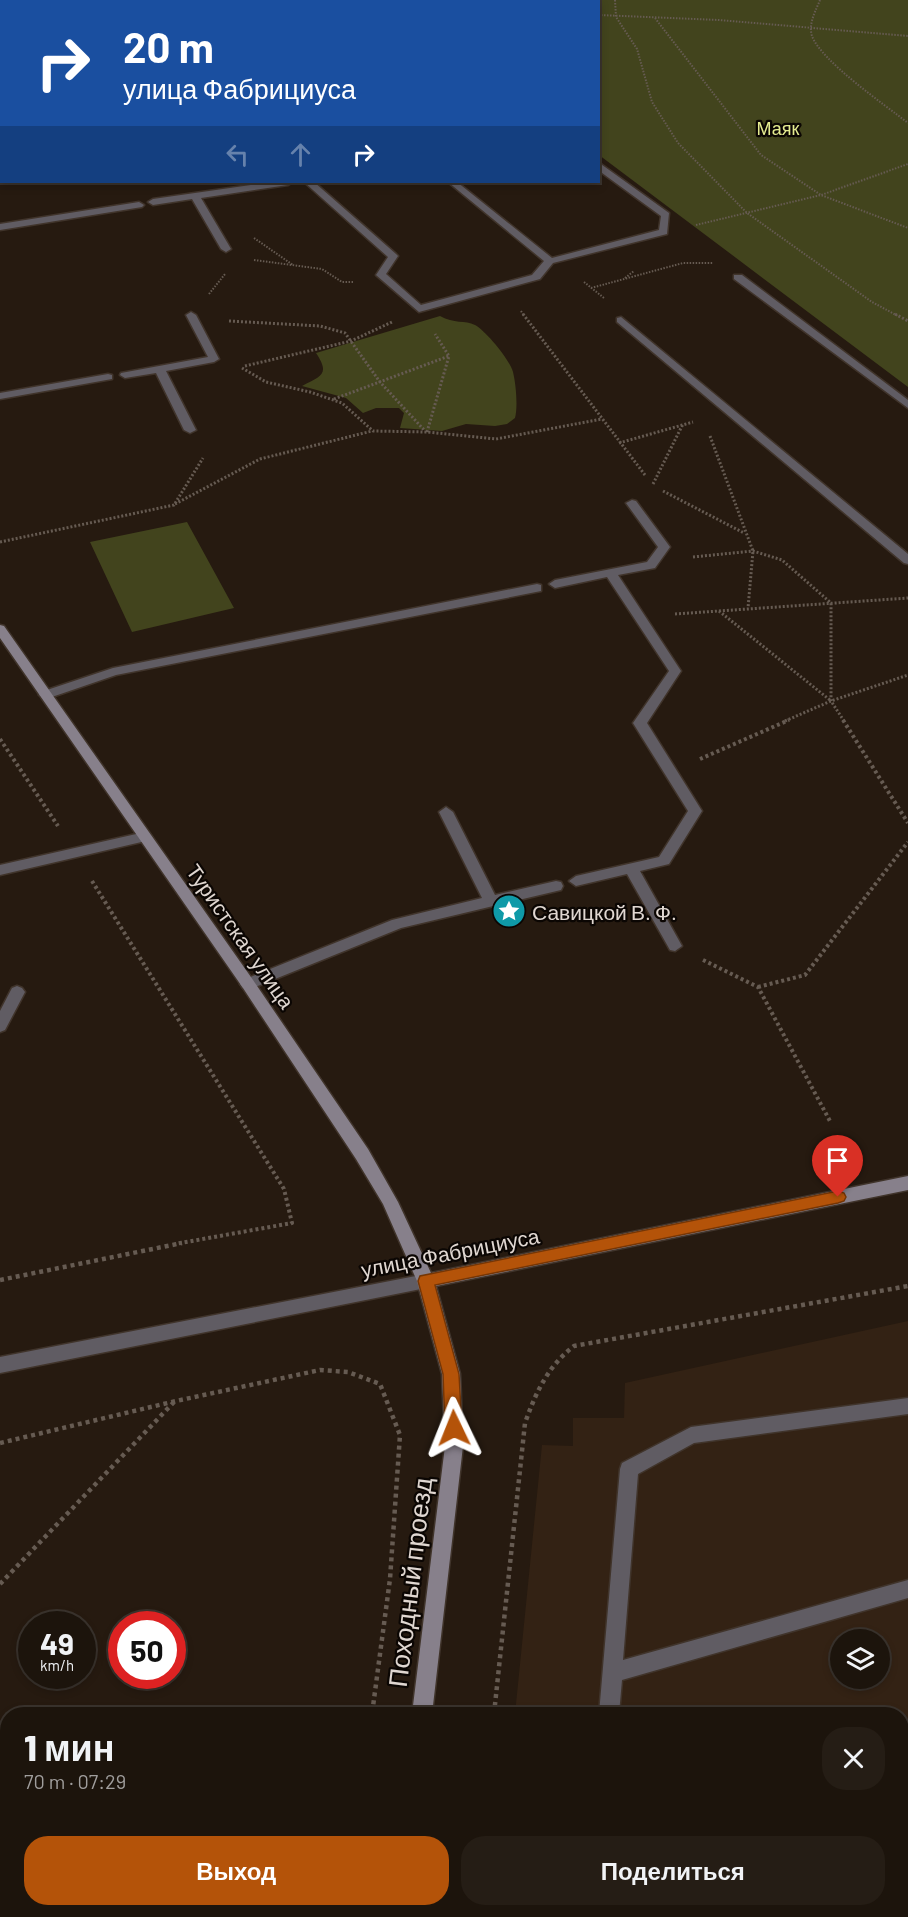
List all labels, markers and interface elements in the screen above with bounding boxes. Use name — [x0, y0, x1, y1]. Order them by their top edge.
text: 20 m — [123, 21, 214, 71]
icon: right — [24, 24, 102, 102]
text: улица Фабрициуса — [123, 72, 356, 104]
park label: Маяк — [757, 117, 800, 139]
icon: left — [221, 138, 254, 171]
icon: ahead — [284, 138, 317, 171]
icon: right — [347, 138, 380, 171]
street label: Туристская улица — [182, 859, 300, 1013]
place icon: Савицкой В. Ф. — [491, 893, 527, 929]
place label: Савицкой В. Ф. — [532, 899, 677, 924]
pin — [812, 1135, 863, 1197]
icon: arrive — [821, 1144, 854, 1177]
street label: улица Фабрициуса — [359, 1222, 542, 1282]
position arrow — [422, 1396, 486, 1460]
street label: Походный проезд — [381, 1475, 437, 1689]
speed limit sign: 50 — [108, 1611, 186, 1689]
text: 49 — [40, 1625, 74, 1661]
map controls — [830, 1629, 890, 1689]
button: layers — [830, 1629, 890, 1689]
text: km/h — [40, 1656, 74, 1674]
text: 1 мин — [24, 1725, 115, 1768]
button: close — [822, 1727, 885, 1790]
text: 70 m · 07:29 — [24, 1769, 126, 1793]
button: Выход — [24, 1836, 449, 1905]
button: Поделиться — [461, 1836, 885, 1905]

